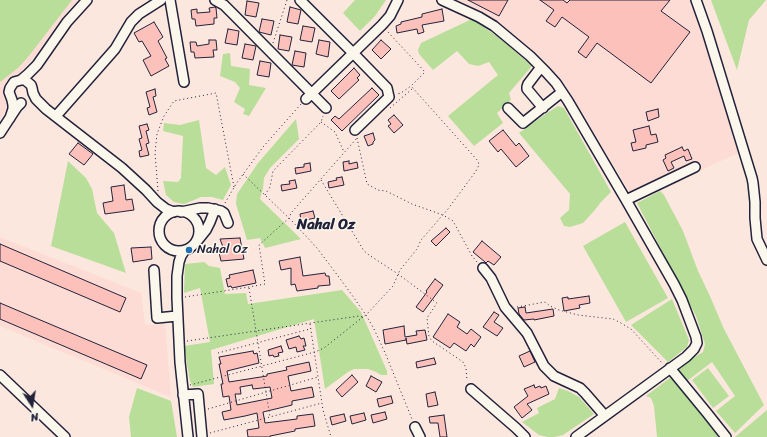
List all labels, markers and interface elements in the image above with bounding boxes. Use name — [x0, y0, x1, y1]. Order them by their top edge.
district label: Nahal Oz — [297, 216, 355, 234]
place label: Nahal Oz — [197, 242, 248, 258]
marker: Nahal Oz — [184, 245, 194, 255]
north arrow — [12, 385, 52, 425]
text: N — [29, 407, 40, 427]

